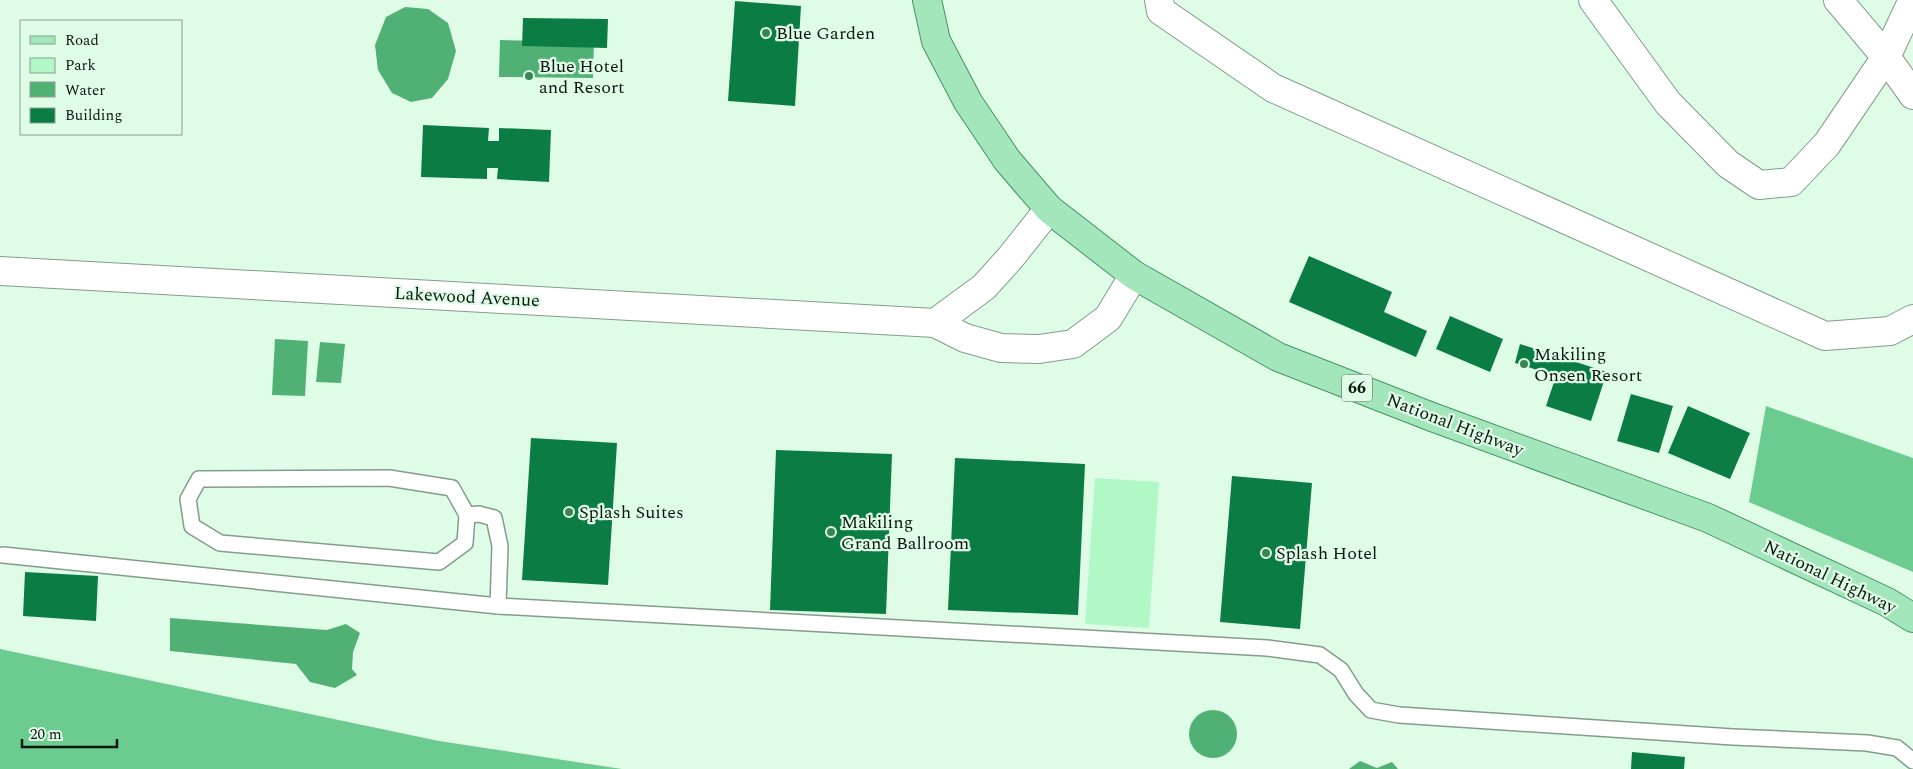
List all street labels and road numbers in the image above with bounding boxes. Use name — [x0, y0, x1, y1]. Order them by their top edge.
street label: Lakewood Avenue — [394, 280, 540, 314]
road number: 66 — [1342, 374, 1372, 402]
street label: National Highway — [1383, 386, 1529, 464]
street label: National Highway — [1759, 533, 1902, 621]

